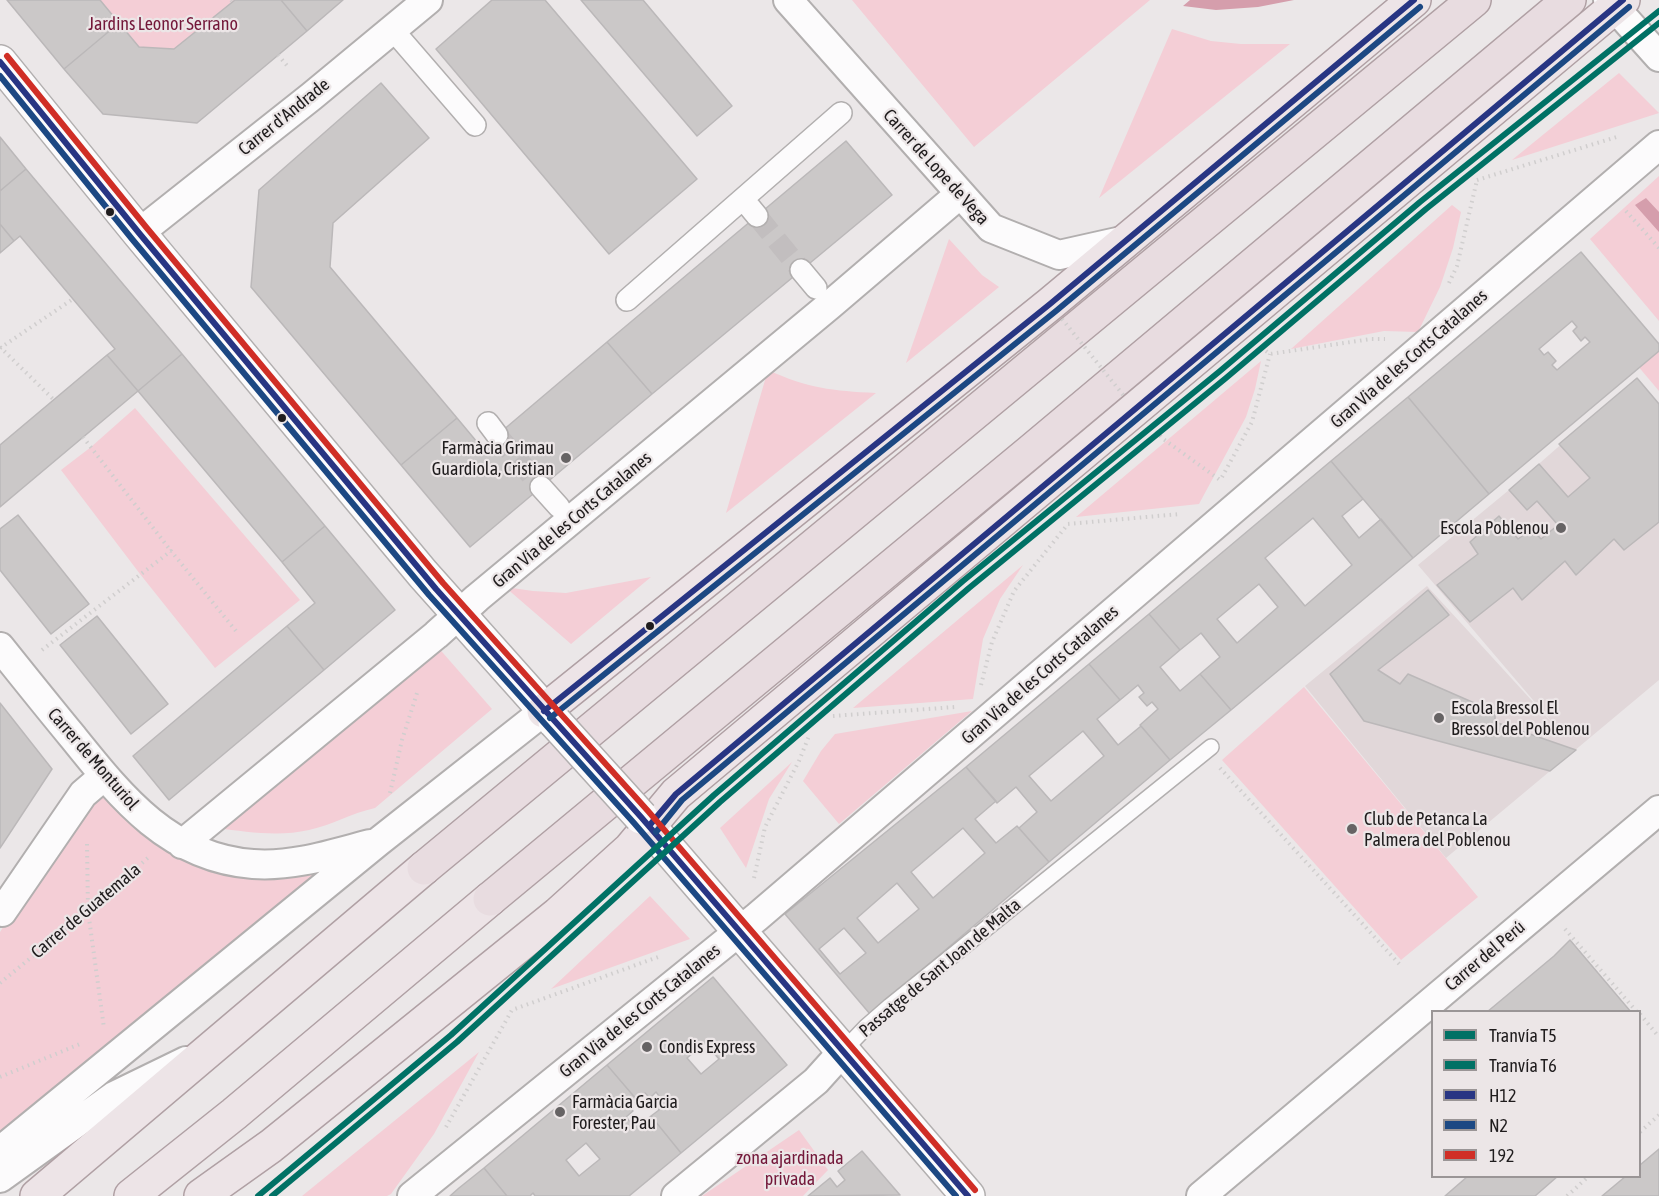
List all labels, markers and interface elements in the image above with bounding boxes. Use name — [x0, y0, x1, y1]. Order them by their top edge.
park label: Jardins Leonor Serrano — [88, 13, 238, 35]
street label: Carrer d'Andrade — [234, 74, 334, 160]
street label: Carrer de Lope de Vega — [878, 105, 994, 229]
unlabelled marker — [104, 206, 116, 218]
street label: Gran Via de les Corts Catalanes — [1326, 285, 1492, 433]
unlabelled marker — [276, 412, 288, 424]
place label: Farmàcia Grimau Guardiola, Cristian — [432, 437, 554, 480]
street label: Gran Via de les Corts Catalanes — [488, 447, 656, 593]
marker: Farmàcia Grimau Guardiola, Cristian — [559, 451, 573, 465]
place label: Escola Poblenou — [1440, 517, 1549, 539]
marker: Escola Poblenou — [1554, 521, 1568, 535]
street label: Gran Via de les Corts Catalanes — [957, 601, 1123, 749]
unlabelled marker — [644, 620, 656, 632]
place label: Escola Bressol El Bressol del Poblenou — [1451, 697, 1590, 740]
street label: Carrer de Monturiol — [43, 704, 143, 814]
marker: Escola Bressol El Bressol del Poblenou — [1432, 711, 1446, 725]
place label: Club de Petanca La Palmera del Poblenou — [1364, 808, 1511, 850]
marker: Club de Petanca La Palmera del Poblenou — [1345, 822, 1359, 836]
street label: Carrer de Guatemala — [27, 859, 145, 963]
street label: Passatge de Sant Joan de Malta — [855, 894, 1025, 1042]
street label: Carrer del Perú — [1441, 916, 1529, 996]
street label: Gran Via de les Corts Catalanes — [555, 939, 725, 1083]
legend — [1431, 1010, 1641, 1178]
text: Tranvía T5 — [1489, 1025, 1557, 1046]
place label: Condis Express — [659, 1036, 755, 1058]
marker: Condis Express — [640, 1040, 654, 1054]
text: Tranvía T6 — [1489, 1055, 1557, 1076]
text: H12 — [1489, 1085, 1516, 1106]
place label: Farmàcia Garcia Forester, Pau — [572, 1091, 678, 1134]
marker: Farmàcia Garcia Forester, Pau — [553, 1105, 567, 1119]
text: N2 — [1489, 1115, 1508, 1136]
text: 192 — [1489, 1145, 1514, 1166]
park label: zona ajardinada privada — [736, 1147, 844, 1190]

